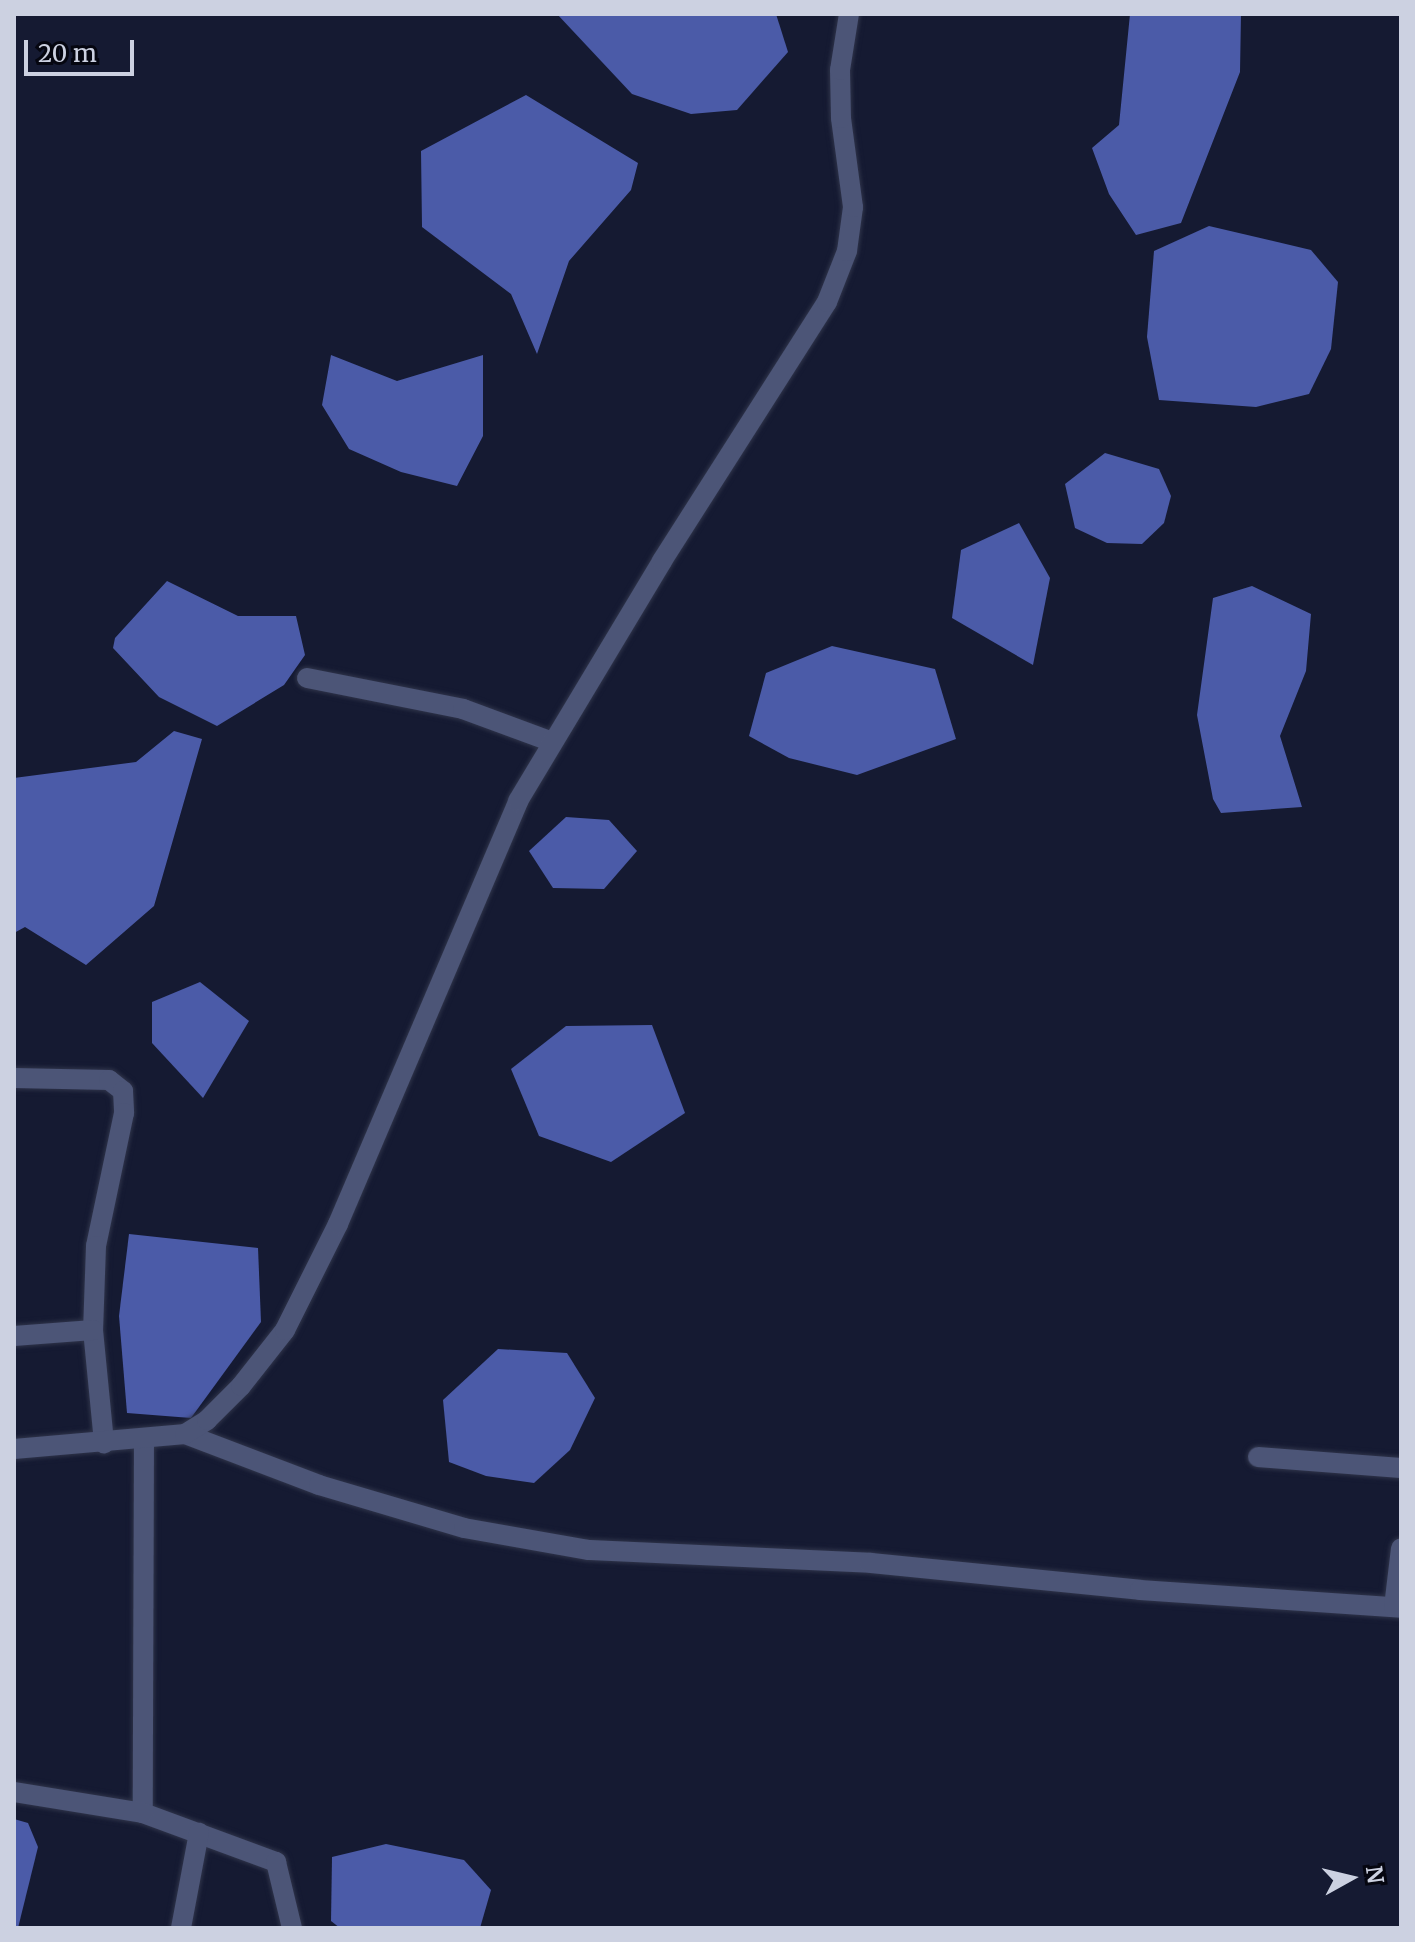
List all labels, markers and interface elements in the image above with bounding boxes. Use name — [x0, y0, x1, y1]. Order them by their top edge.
scale bar — [28, 24, 138, 74]
text: 20 m — [38, 38, 97, 69]
north arrow — [1311, 1838, 1391, 1918]
text: N — [1360, 1864, 1390, 1885]

